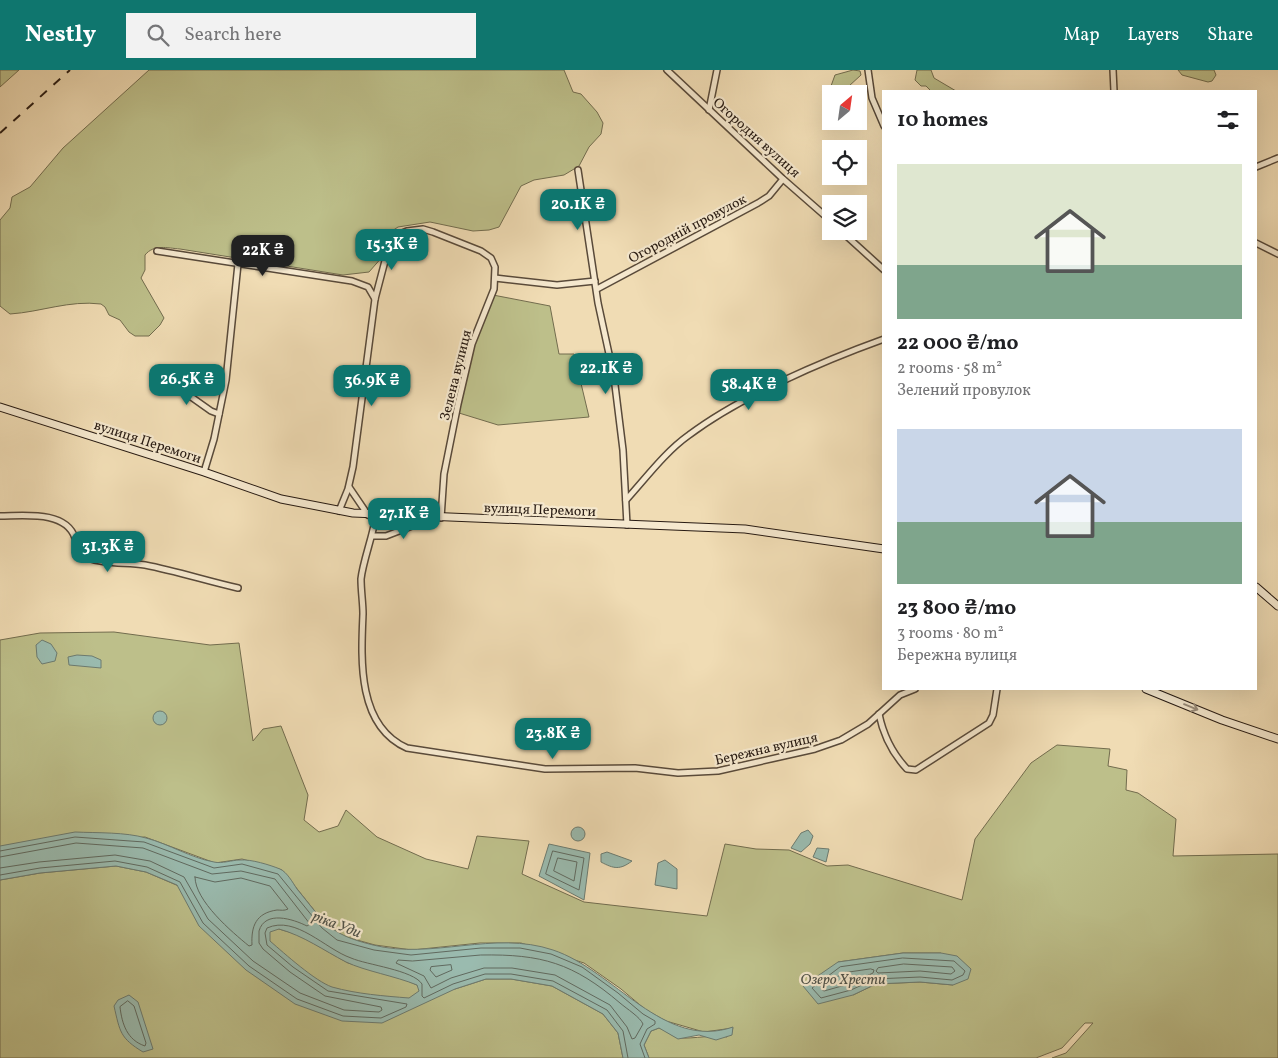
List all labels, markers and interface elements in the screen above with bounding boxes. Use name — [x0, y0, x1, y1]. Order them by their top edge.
search box — [126, 13, 476, 58]
text: Nestly — [25, 18, 96, 52]
icon: search — [144, 21, 172, 49]
text: Search here — [184, 22, 282, 48]
text: Map — [1063, 23, 1099, 48]
text: Layers — [1127, 23, 1179, 48]
text: Share — [1207, 23, 1253, 48]
north arrow — [822, 85, 868, 130]
map controls — [822, 85, 867, 240]
street label: Огородня вулиця — [708, 94, 804, 182]
text: 10 homes — [897, 106, 988, 135]
icon: filters — [1214, 106, 1242, 134]
button: locate — [822, 140, 867, 185]
pin: 20.1K ₴ — [532, 189, 624, 231]
street label: Огородній провулок — [625, 190, 750, 268]
text: 20.1K ₴ — [551, 194, 605, 216]
button: layers — [822, 195, 867, 240]
icon: home — [1025, 196, 1115, 286]
pin: 15.3K ₴ — [346, 228, 438, 271]
pin: 22K ₴ — [228, 234, 298, 277]
text: 15.3K ₴ — [366, 234, 418, 256]
text: 22K ₴ — [242, 240, 284, 262]
street label: Зелена вулиця — [436, 328, 477, 423]
text: 22 000 ₴/mo — [897, 329, 1018, 358]
pin: 22.1K ₴ — [560, 352, 652, 395]
text: 22.1K ₴ — [580, 358, 632, 380]
text: 2 rooms · 58 m² — [897, 358, 1002, 380]
pin: 26.5K ₴ — [141, 364, 233, 406]
pin: 36.9K ₴ — [326, 364, 418, 407]
pin: 58.4K ₴ — [703, 368, 795, 411]
text: 26.5K ₴ — [160, 369, 214, 391]
text: 36.9K ₴ — [344, 370, 400, 392]
text: 58.4K ₴ — [721, 374, 777, 396]
text: Зелений провулок — [897, 380, 1031, 402]
street label: вулиця Перемоги — [91, 416, 204, 469]
icon: home — [1025, 461, 1115, 551]
pin: 27.1K ₴ — [358, 498, 450, 540]
street label: вулиця Перемоги — [484, 499, 597, 522]
text: 27.1K ₴ — [379, 503, 429, 525]
pin: 31.3K ₴ — [62, 530, 154, 573]
text: 31.3K ₴ — [82, 536, 134, 558]
text: 23 800 ₴/mo — [897, 594, 1016, 623]
text: 3 rooms · 80 m² — [897, 623, 1004, 645]
text: Бережна вулиця — [897, 645, 1017, 667]
one-way arrow — [1183, 703, 1198, 713]
pin: 23.8K ₴ — [507, 718, 599, 760]
text: 23.8K ₴ — [526, 723, 580, 745]
street label: Бережна вулиця — [713, 728, 820, 771]
water label: ріка Уди — [309, 906, 364, 944]
water label: Озеро Хрести — [800, 970, 886, 991]

